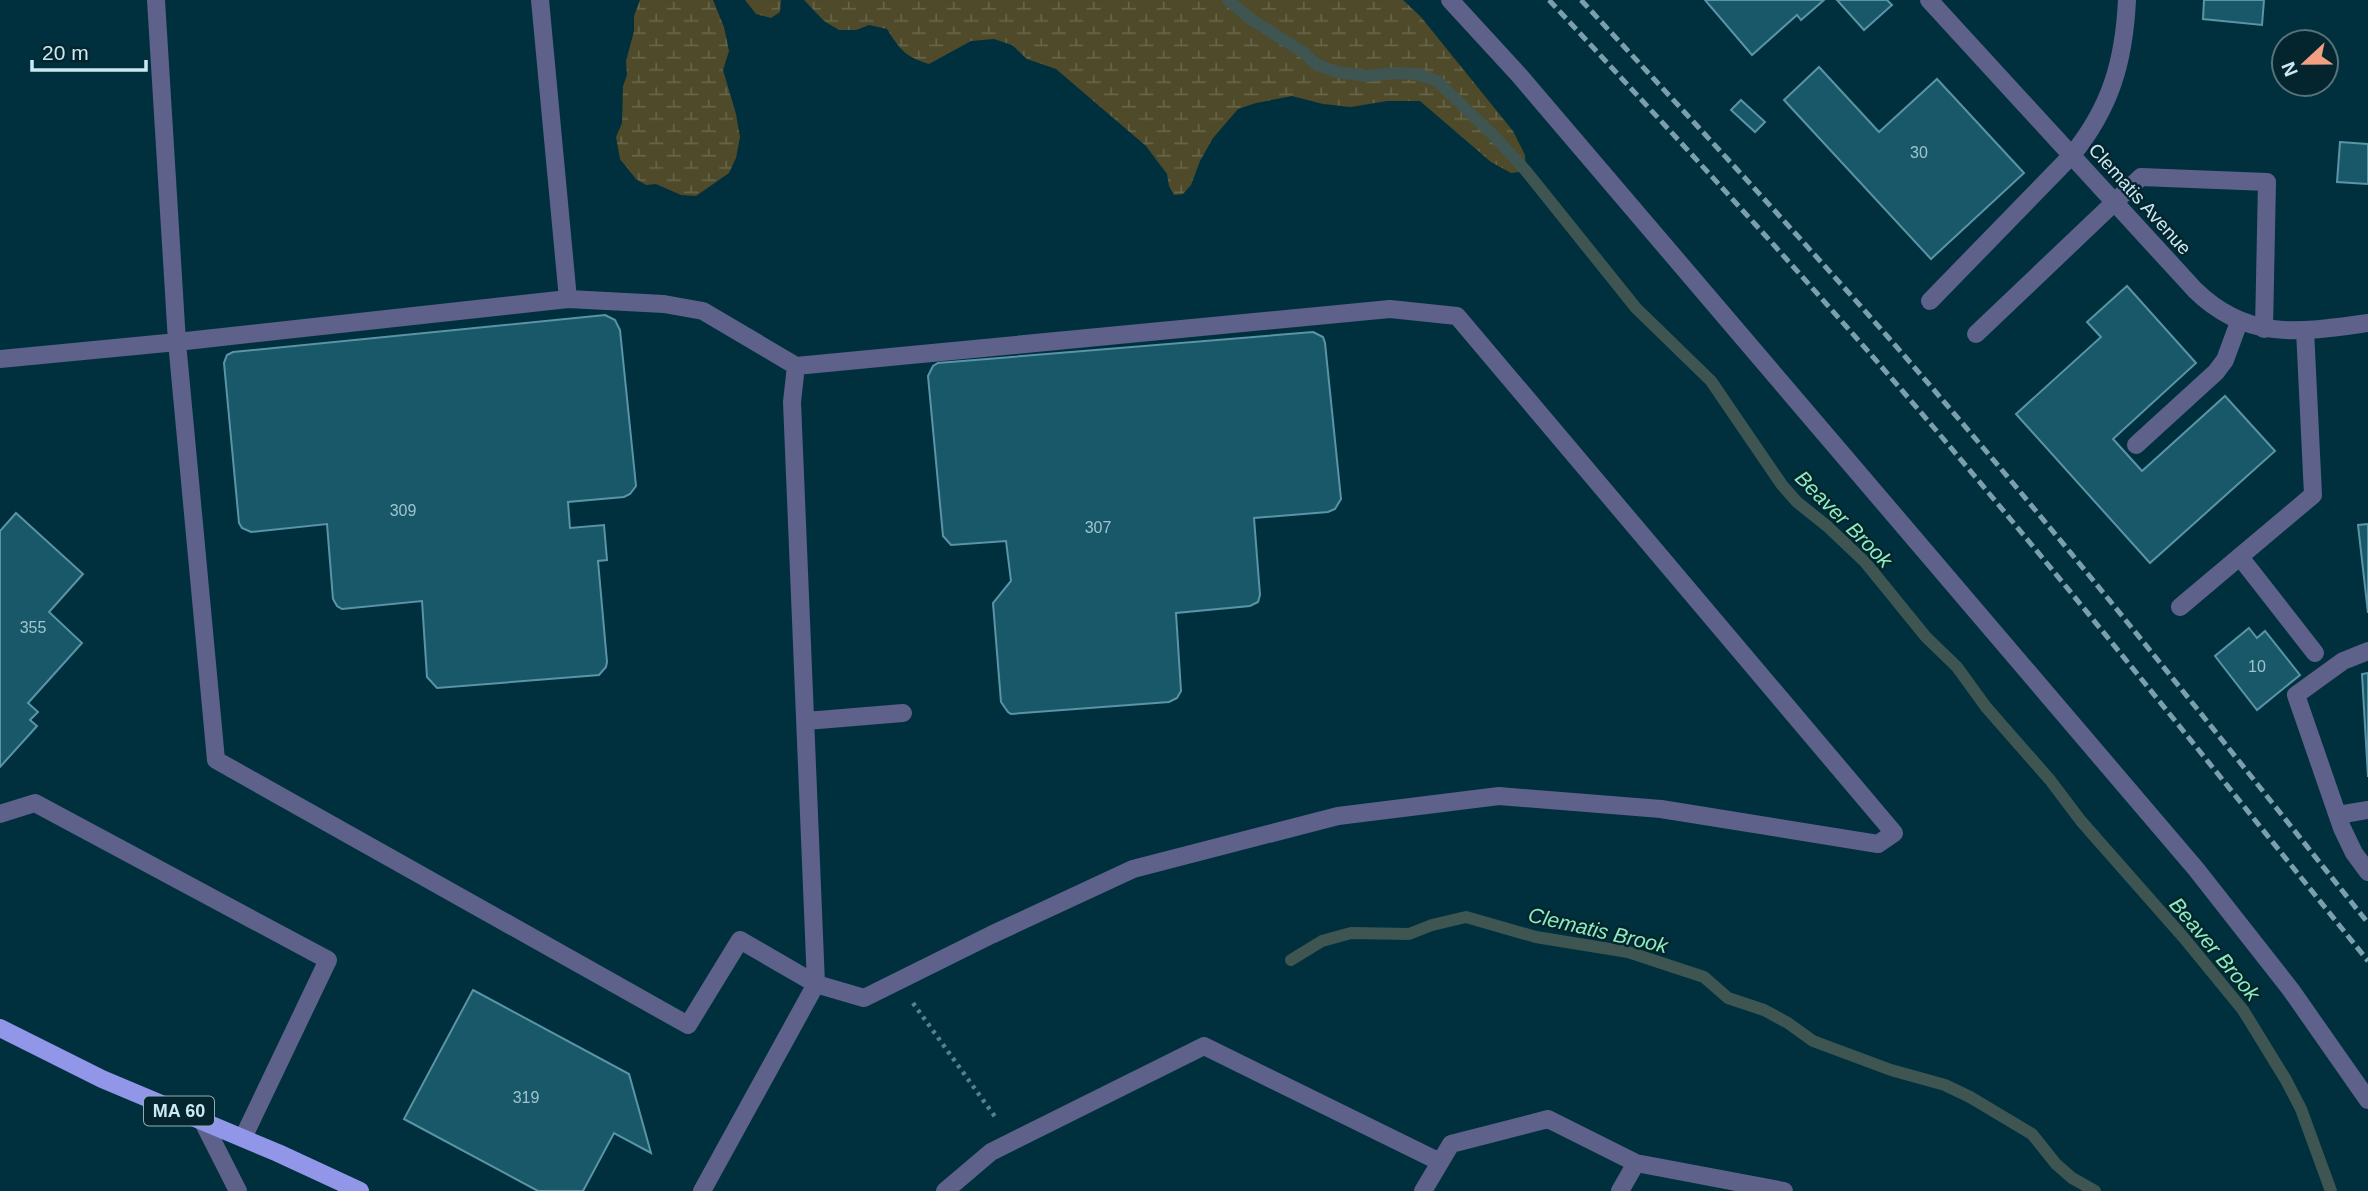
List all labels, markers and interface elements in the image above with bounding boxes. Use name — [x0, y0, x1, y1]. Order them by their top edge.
scale bar — [32, 28, 145, 72]
north arrow — [2270, 28, 2340, 98]
text: 20 m — [42, 41, 89, 64]
text: N — [2277, 59, 2302, 79]
street label: Clematis Avenue — [2085, 139, 2195, 259]
house number: 30 — [1910, 144, 1928, 161]
water label: Beaver Brook — [1791, 466, 1898, 573]
house number: 309 — [390, 502, 416, 519]
house number: 307 — [1085, 519, 1111, 536]
house number: 355 — [20, 619, 46, 636]
house number: 10 — [2248, 658, 2266, 675]
water label: Beaver Brook — [2165, 893, 2266, 1006]
water label: Clematis Brook — [1526, 903, 1671, 958]
house number: 319 — [513, 1089, 539, 1106]
road number: MA 60 — [144, 1096, 214, 1126]

